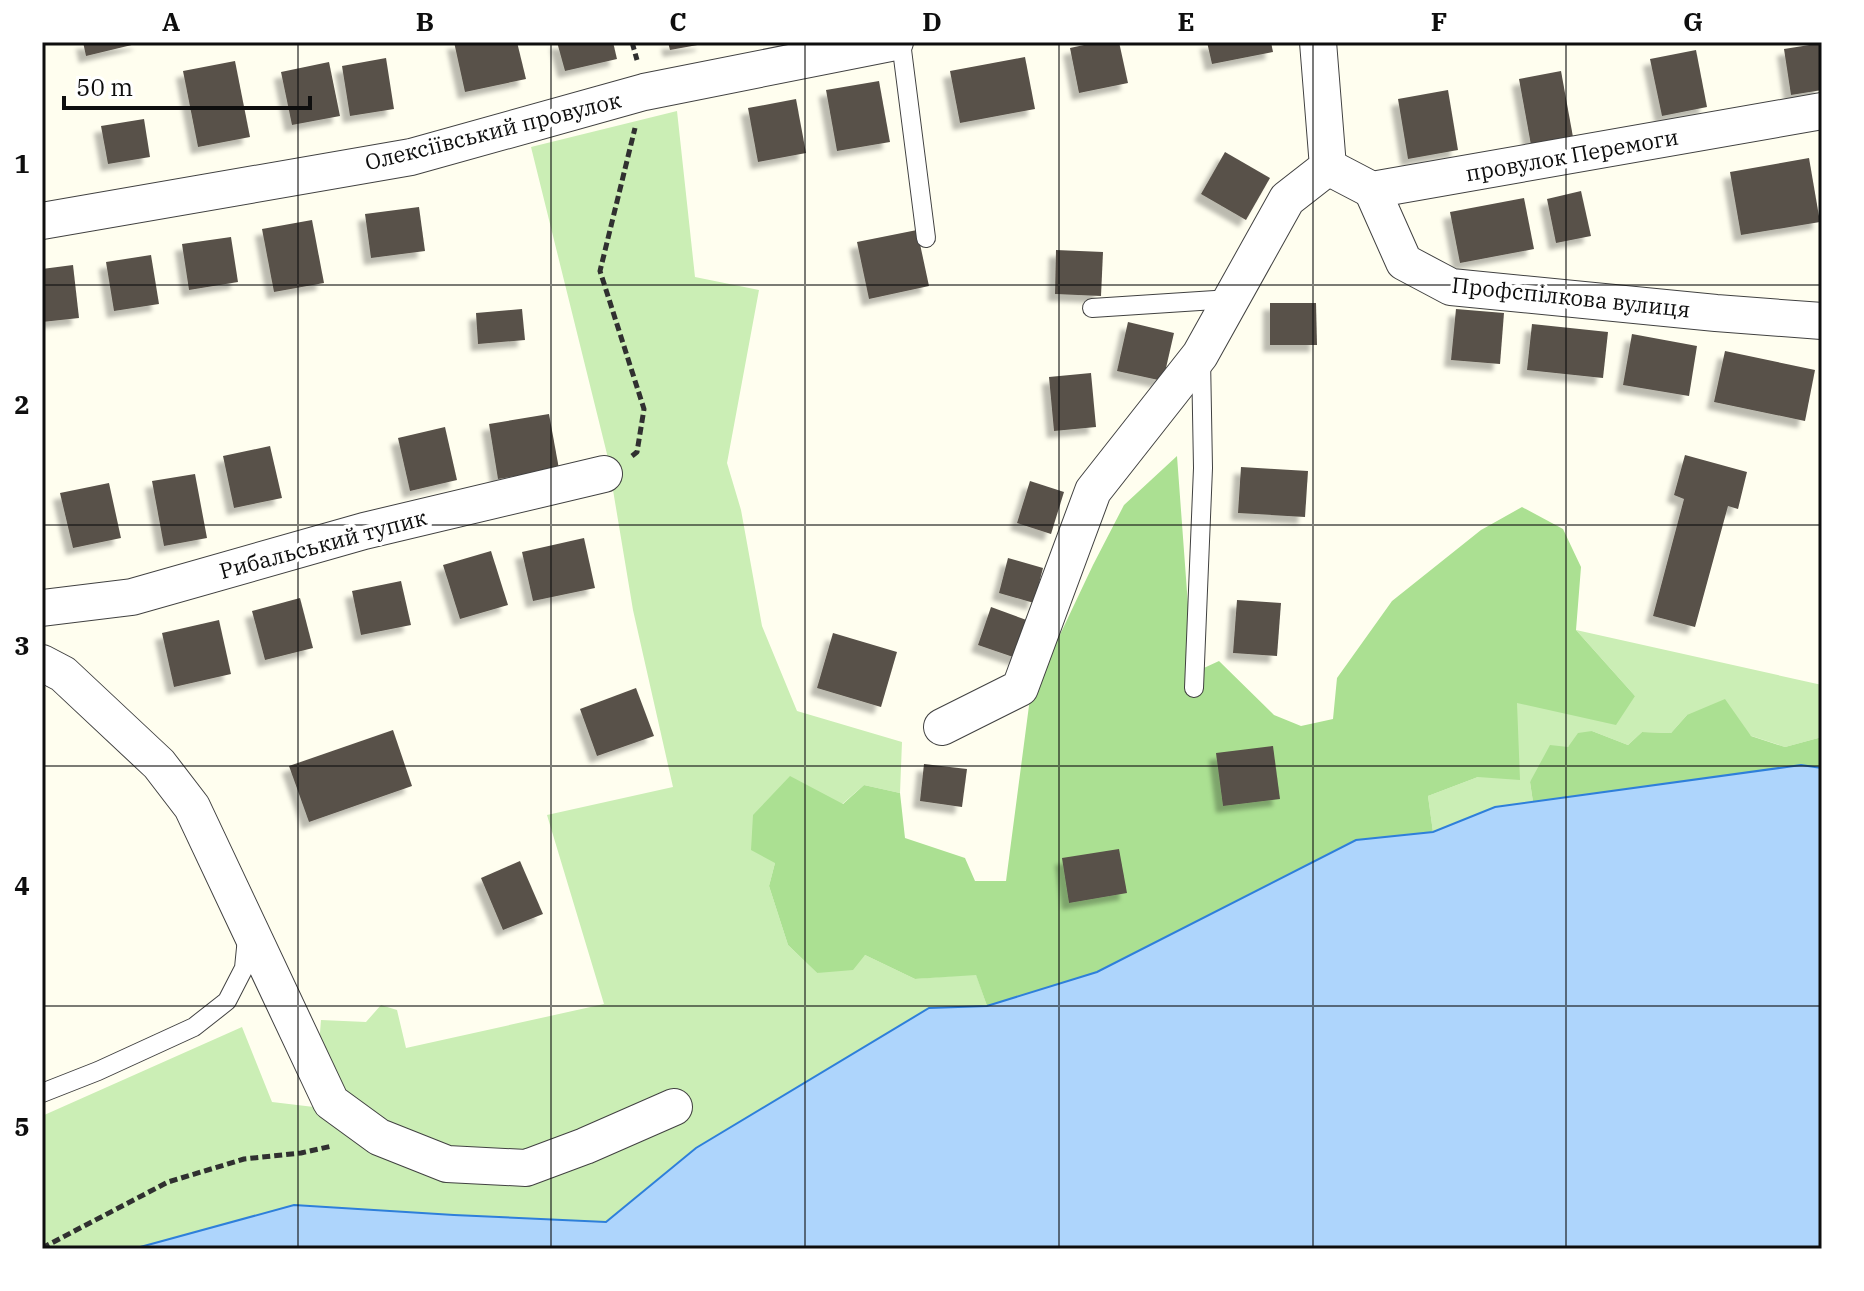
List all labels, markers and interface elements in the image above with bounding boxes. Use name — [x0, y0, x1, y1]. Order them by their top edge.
text: A — [162, 4, 180, 38]
text: B — [416, 4, 434, 38]
text: C — [669, 4, 687, 38]
text: D — [922, 4, 942, 38]
text: E — [1177, 4, 1195, 38]
text: F — [1431, 4, 1447, 38]
text: G — [1683, 4, 1703, 38]
scale bar — [64, 60, 310, 110]
text: 50 m — [76, 71, 133, 103]
street label: Олексіївський провулок — [362, 85, 624, 176]
street label: провулок Перемоги — [1463, 121, 1681, 188]
text: 1 — [14, 146, 30, 180]
street label: Профспілкова вулиця — [1450, 270, 1692, 323]
text: 2 — [14, 387, 30, 421]
street label: Рибальський тупик — [216, 502, 430, 585]
text: 3 — [14, 628, 30, 662]
text: 4 — [14, 868, 30, 902]
text: 5 — [14, 1109, 30, 1143]

